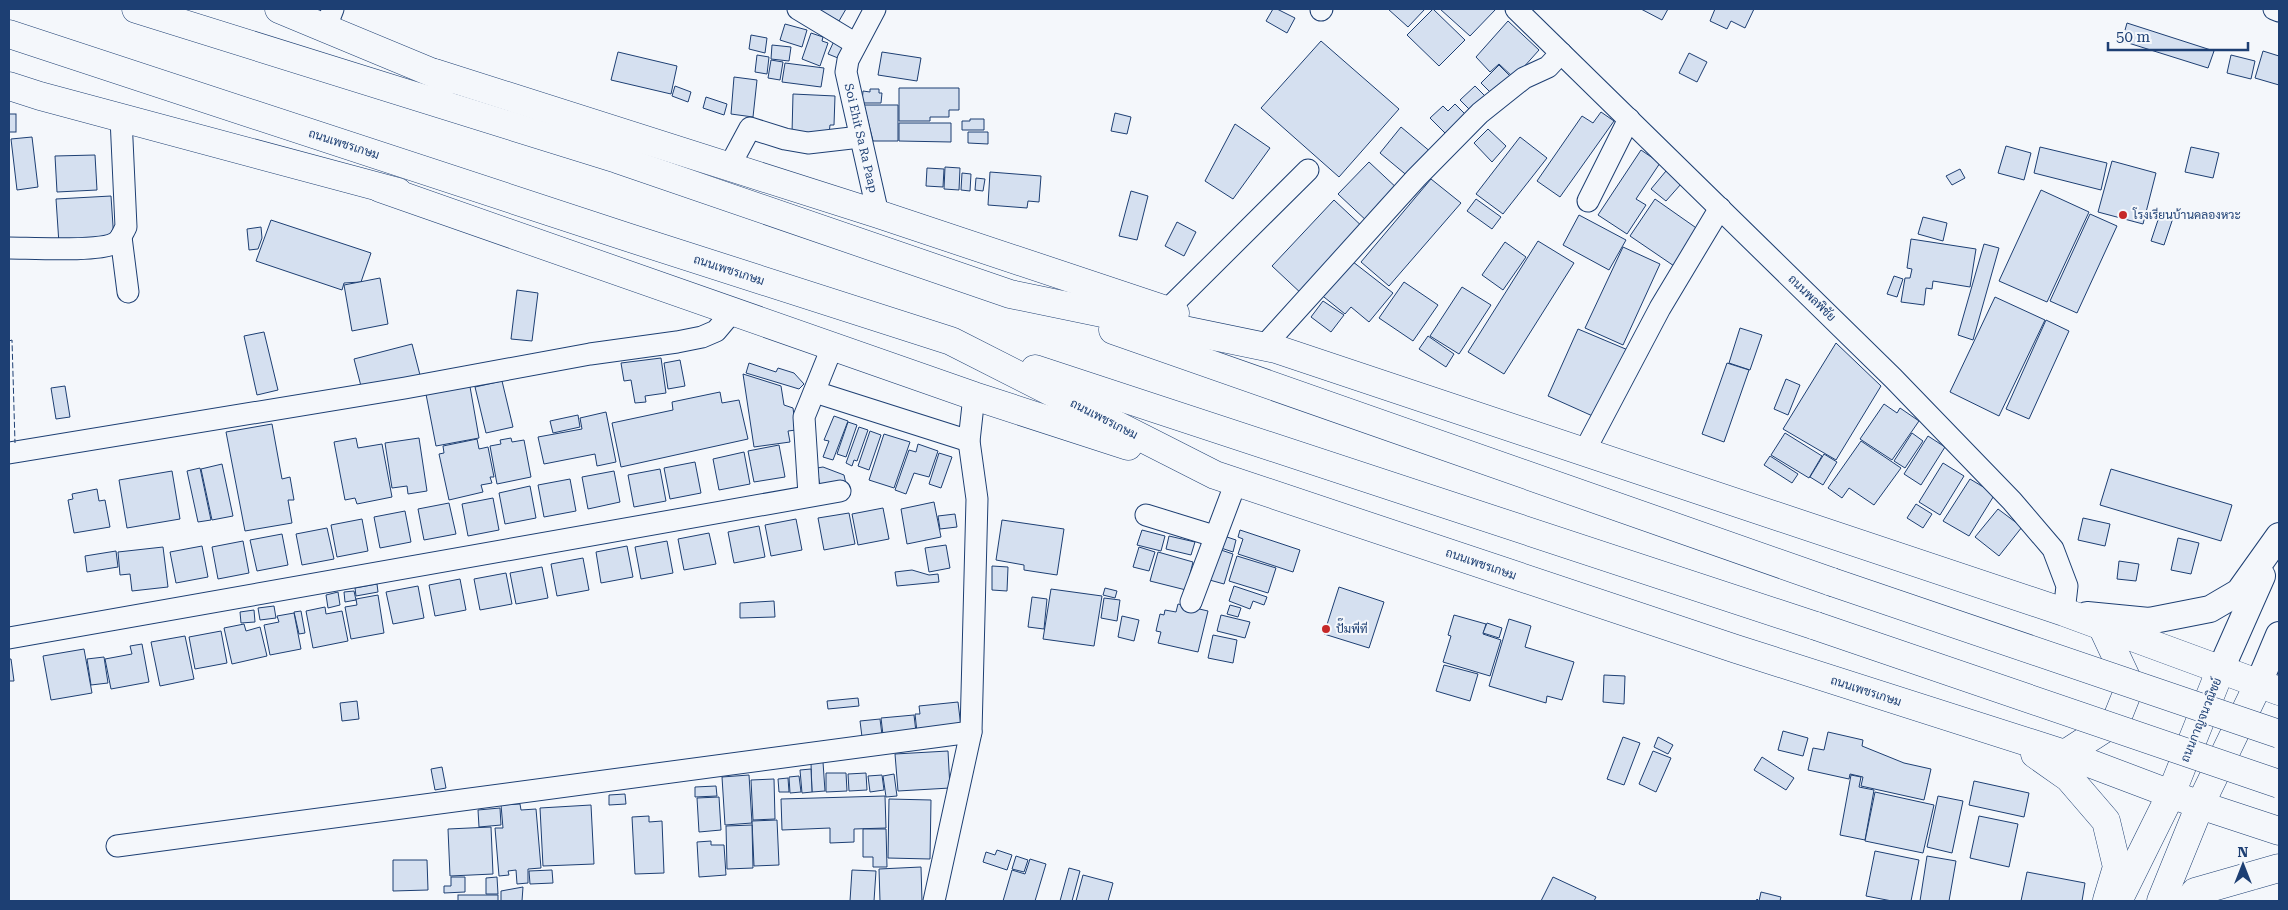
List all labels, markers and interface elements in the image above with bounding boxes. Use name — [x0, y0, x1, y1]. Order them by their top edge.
scale bar — [2108, 20, 2248, 52]
text: 50 m — [2116, 28, 2151, 46]
street label: Soi Ehit Sa Ra Paap — [842, 82, 880, 194]
street label: ถนนเพชรเกษม — [307, 126, 381, 162]
place label: โรงเรียนบ้านคลองหวะ — [2132, 207, 2241, 222]
marker: โรงเรียนบ้านคลองหวะ — [2117, 209, 2129, 221]
street label: ถนนเพชรเกษม — [692, 252, 766, 288]
street label: ถนนพลพิชัย — [1785, 272, 1839, 324]
street label: ถนนเพชรเกษม — [1068, 396, 1140, 442]
street label: ถนนเพชรเกษม — [1444, 545, 1518, 583]
place label: ปั๊มพีที — [1336, 618, 1368, 636]
marker: ปั๊มพีที — [1320, 623, 1332, 635]
street label: ถนนเพชรเกษม — [1829, 673, 1903, 709]
street label: ถนนกาญจนวณิชย์ — [2177, 675, 2224, 764]
north arrow — [2218, 840, 2268, 890]
text: N — [2238, 844, 2249, 860]

